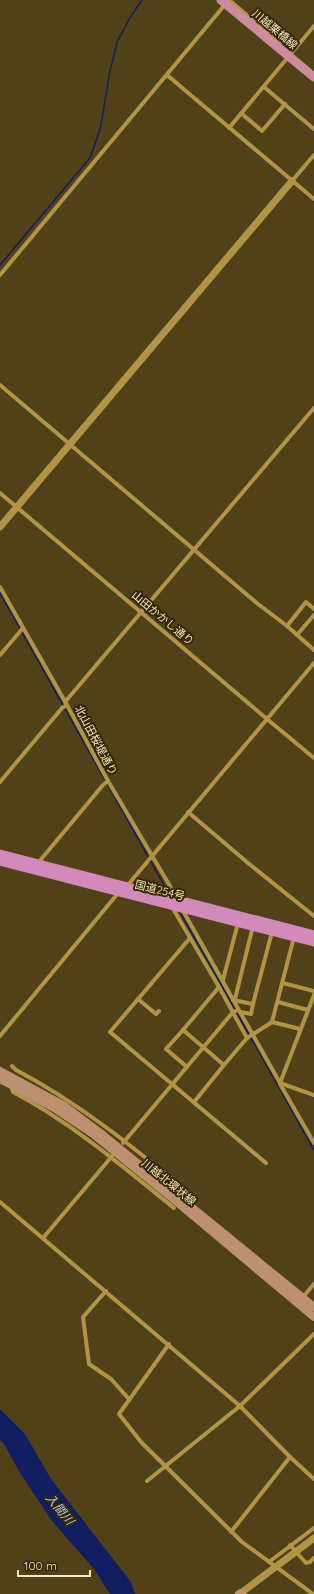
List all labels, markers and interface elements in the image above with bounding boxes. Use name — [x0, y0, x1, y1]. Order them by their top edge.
street label: 川越栗橋線 — [249, 6, 301, 52]
street label: 山田かかし通り — [129, 588, 197, 648]
street label: 北山田桜堤通り — [72, 703, 120, 777]
street label: 国道254号 — [134, 877, 186, 903]
street label: 川越北環状線 — [139, 1156, 199, 1208]
water label: 入間川 — [43, 1490, 79, 1529]
scale bar — [18, 1552, 90, 1578]
text: 100 m — [24, 1558, 57, 1573]

